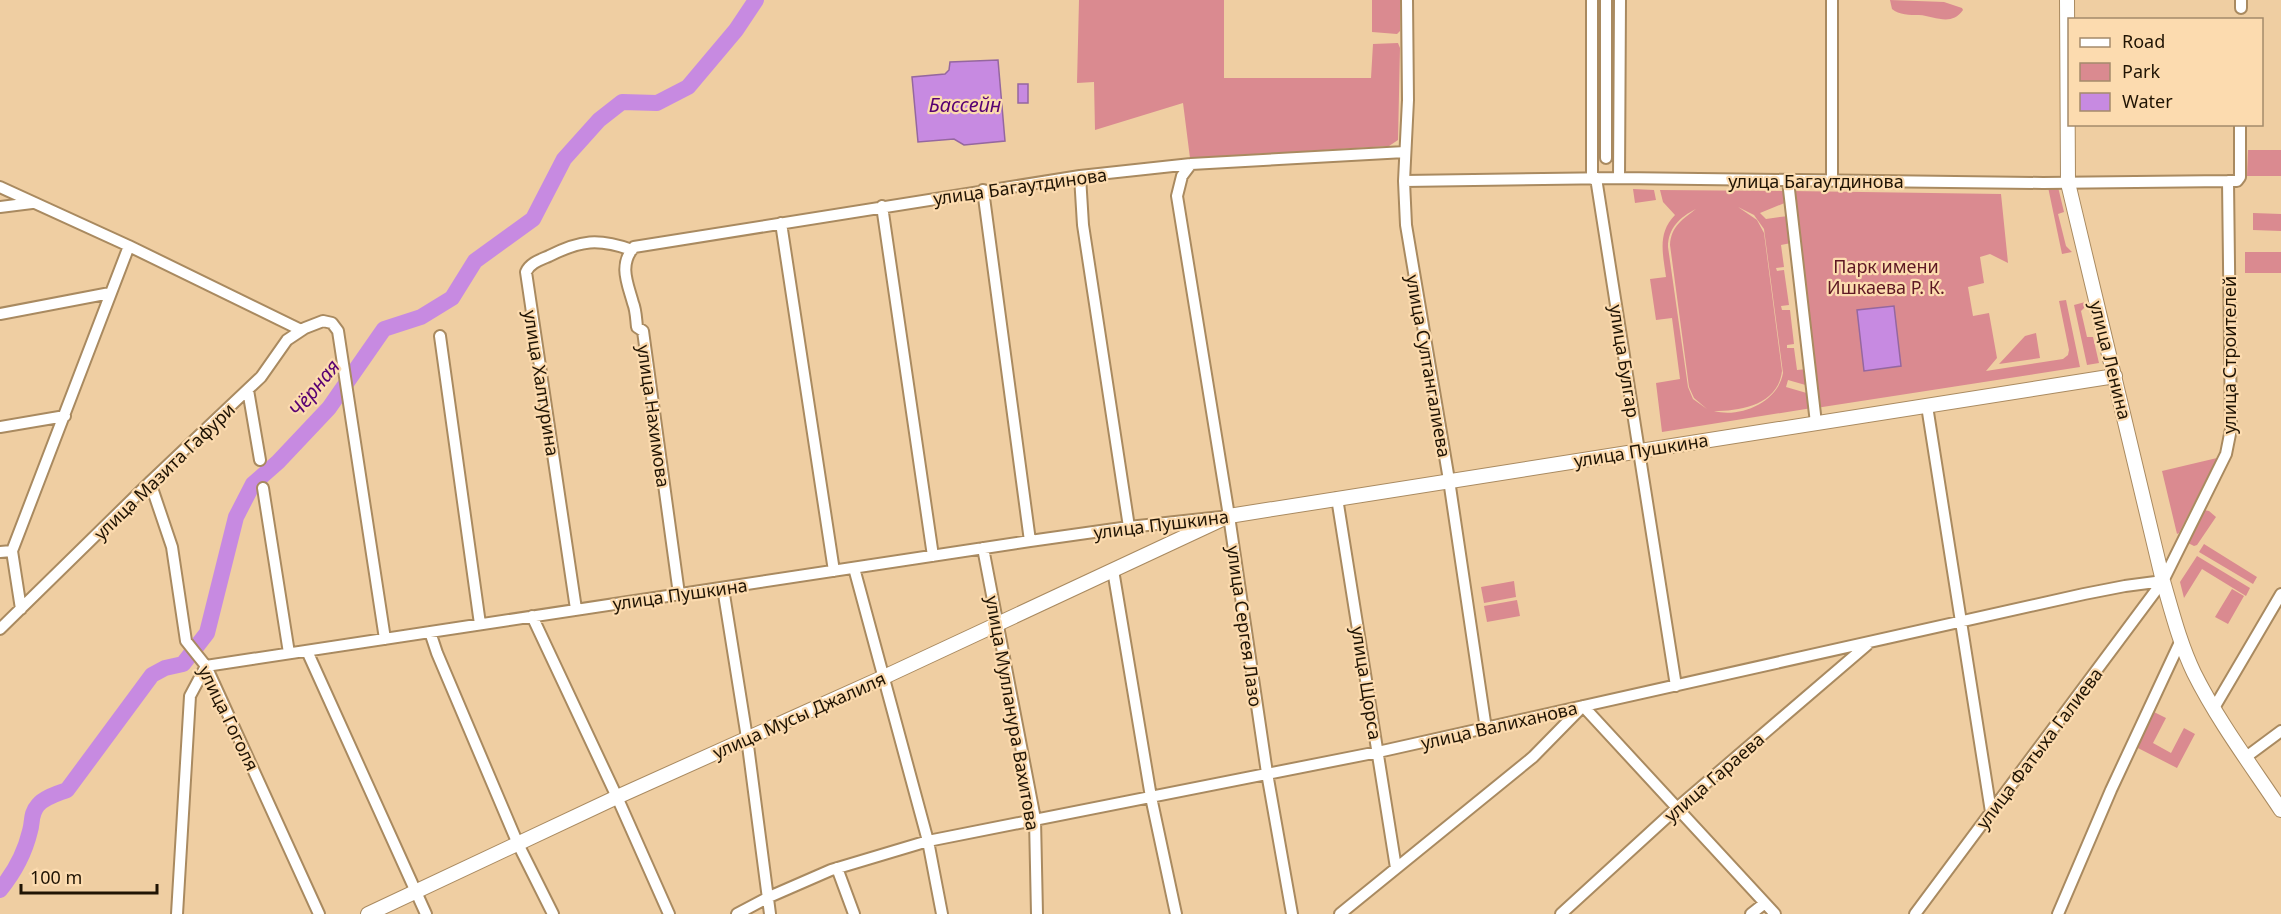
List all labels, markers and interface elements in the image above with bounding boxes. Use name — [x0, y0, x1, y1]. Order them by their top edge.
legend — [2068, 18, 2263, 126]
text: Road — [2122, 29, 2165, 53]
text: Park — [2122, 59, 2160, 83]
text: Water — [2122, 89, 2173, 113]
water label: Бассейн — [929, 91, 1001, 118]
street label: улица Багаутдинова — [932, 162, 1108, 210]
street label: улица Багаутдинова — [1728, 169, 1904, 193]
park label: Парк имени Ишкаева Р. К. — [1827, 254, 1945, 299]
street label: улица Султангалиева — [1401, 273, 1457, 459]
street label: улица Строителей — [2217, 276, 2241, 434]
street label: улица Ленина — [2085, 298, 2137, 422]
street label: улица Булгар — [1604, 303, 1646, 419]
street label: улица Халтурина — [519, 308, 565, 458]
street label: улица Нахимова — [632, 343, 676, 489]
water label: Чёрная — [283, 354, 345, 422]
street label: улица Мазита Гафури — [88, 397, 240, 545]
street label: улица Пушкина — [1572, 428, 1710, 472]
street label: улица Пушкина — [1092, 504, 1230, 544]
street label: улица Сергея Лазо — [1222, 544, 1268, 708]
street label: улица Пушкина — [611, 573, 749, 615]
street label: улица Мулланура Вахитова — [981, 594, 1045, 832]
street label: улица Щорса — [1346, 624, 1388, 742]
street label: улица Гоголя — [193, 661, 265, 775]
street label: улица Фатыха Галиева — [1970, 662, 2108, 834]
street label: улица Мусы Джалиля — [709, 666, 889, 764]
street label: улица Валиханова — [1418, 695, 1580, 755]
street label: улица Гараева — [1659, 727, 1769, 827]
scale bar — [21, 857, 158, 895]
text: 100 m — [30, 865, 82, 889]

